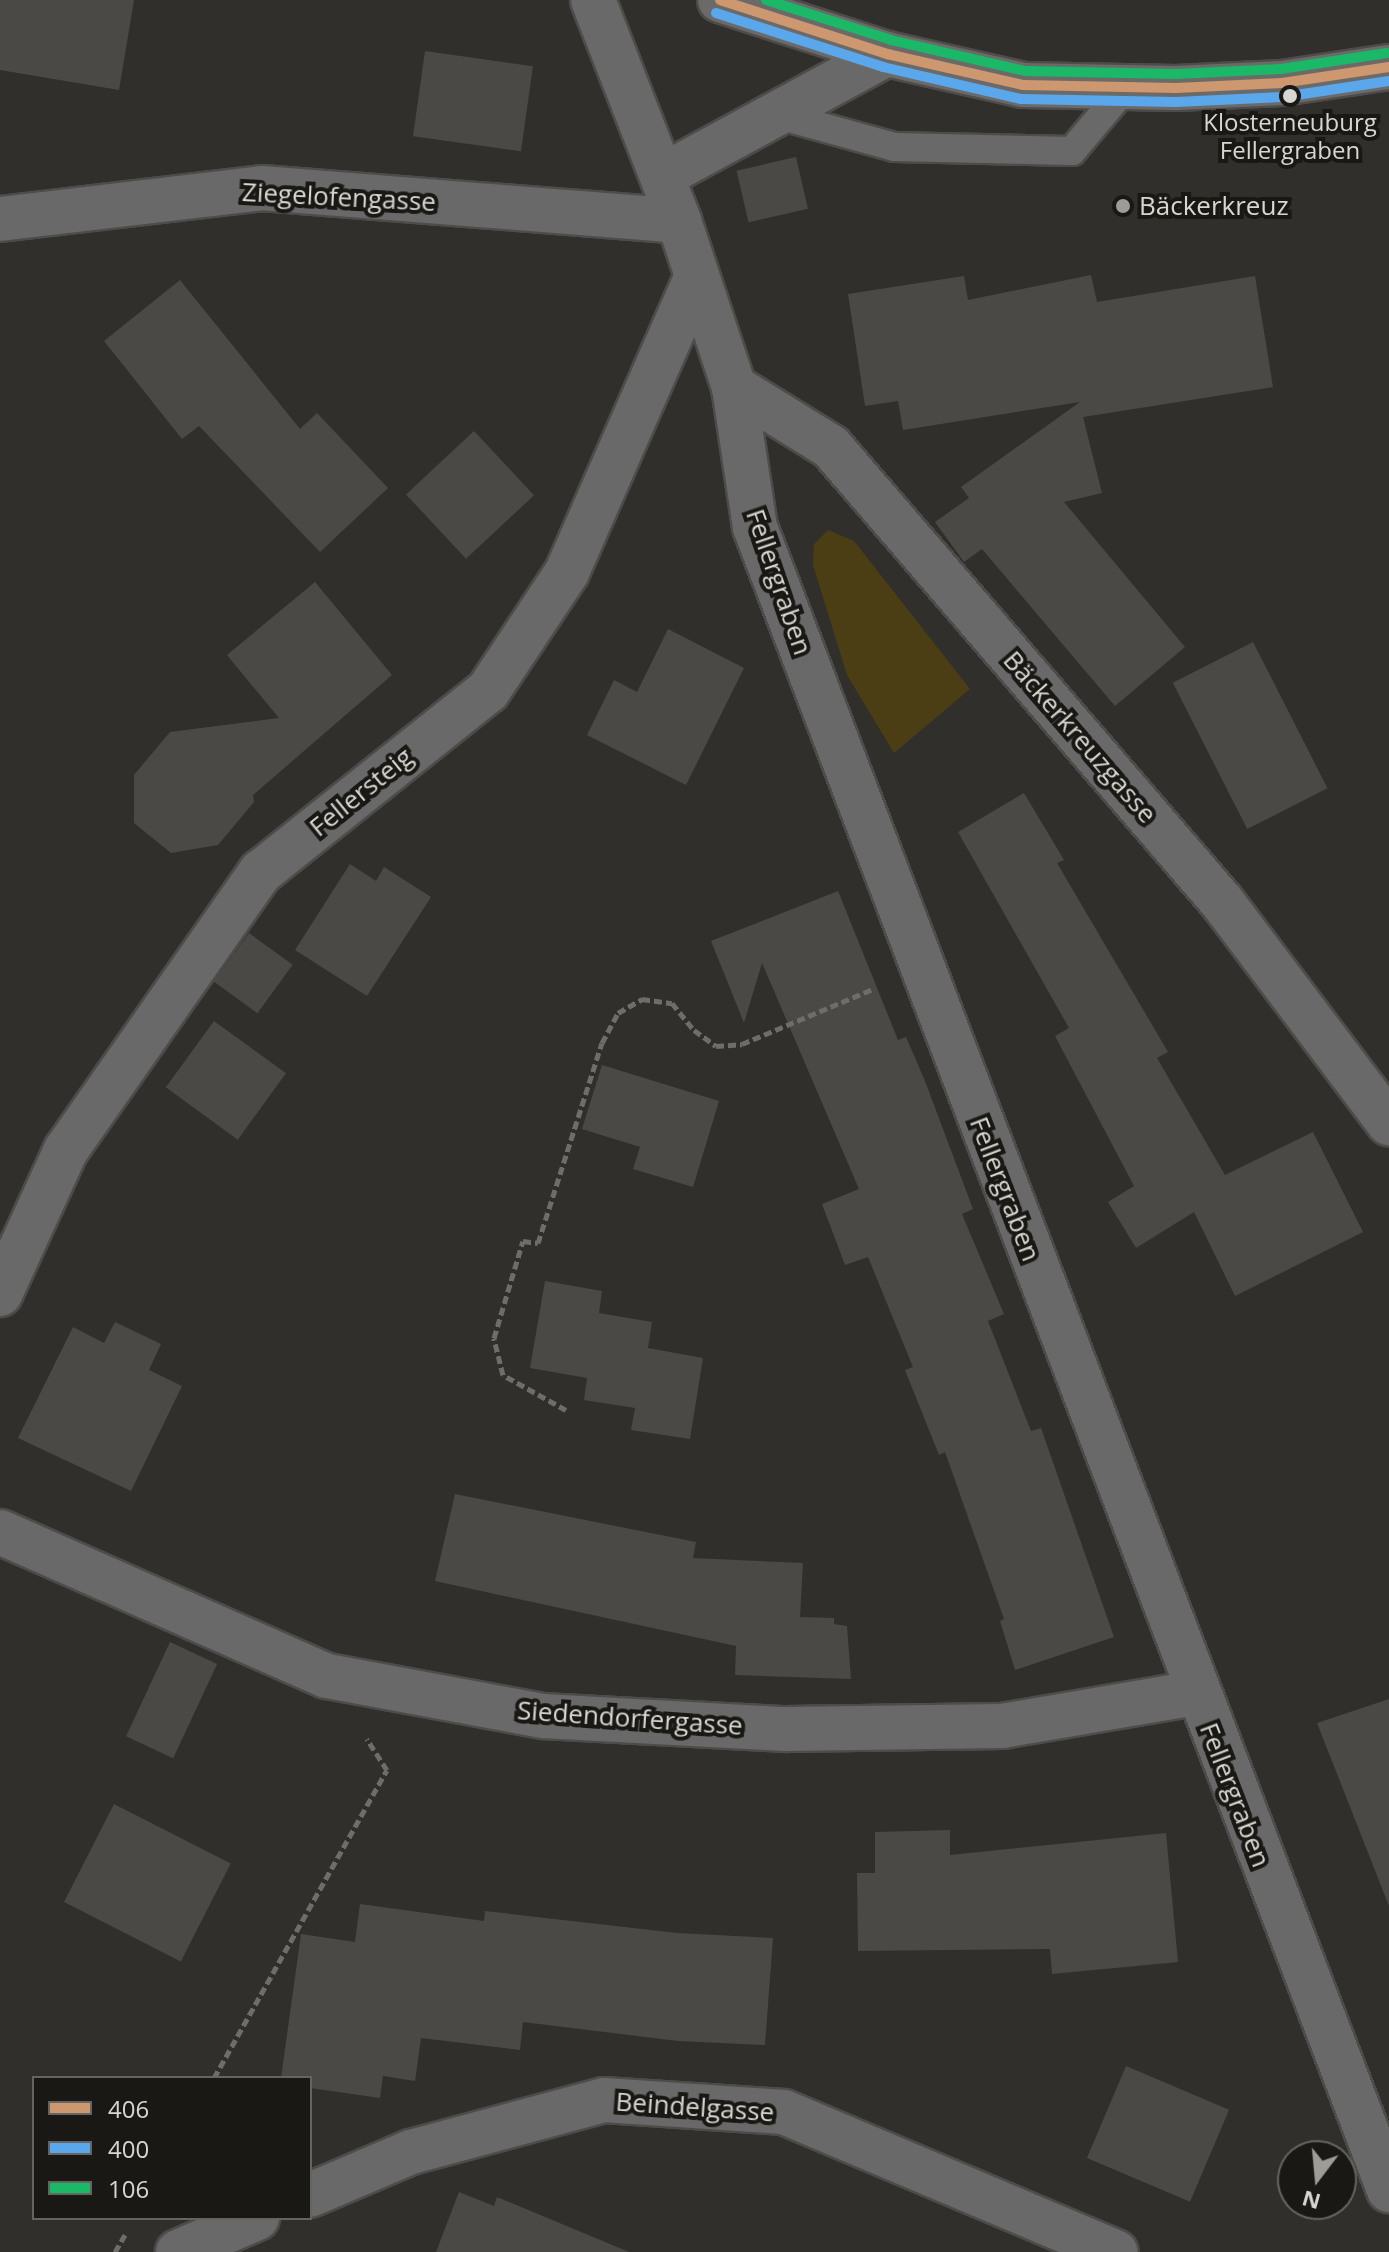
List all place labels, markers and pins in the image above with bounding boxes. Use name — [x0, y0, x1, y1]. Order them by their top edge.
marker: Klosterneuburg Fellergraben — [1282, 88, 1298, 104]
place label: Klosterneuburg Fellergraben — [1203, 108, 1377, 164]
place label: Bäckerkreuz — [1139, 190, 1289, 222]
marker: Bäckerkreuz — [1114, 197, 1132, 215]

